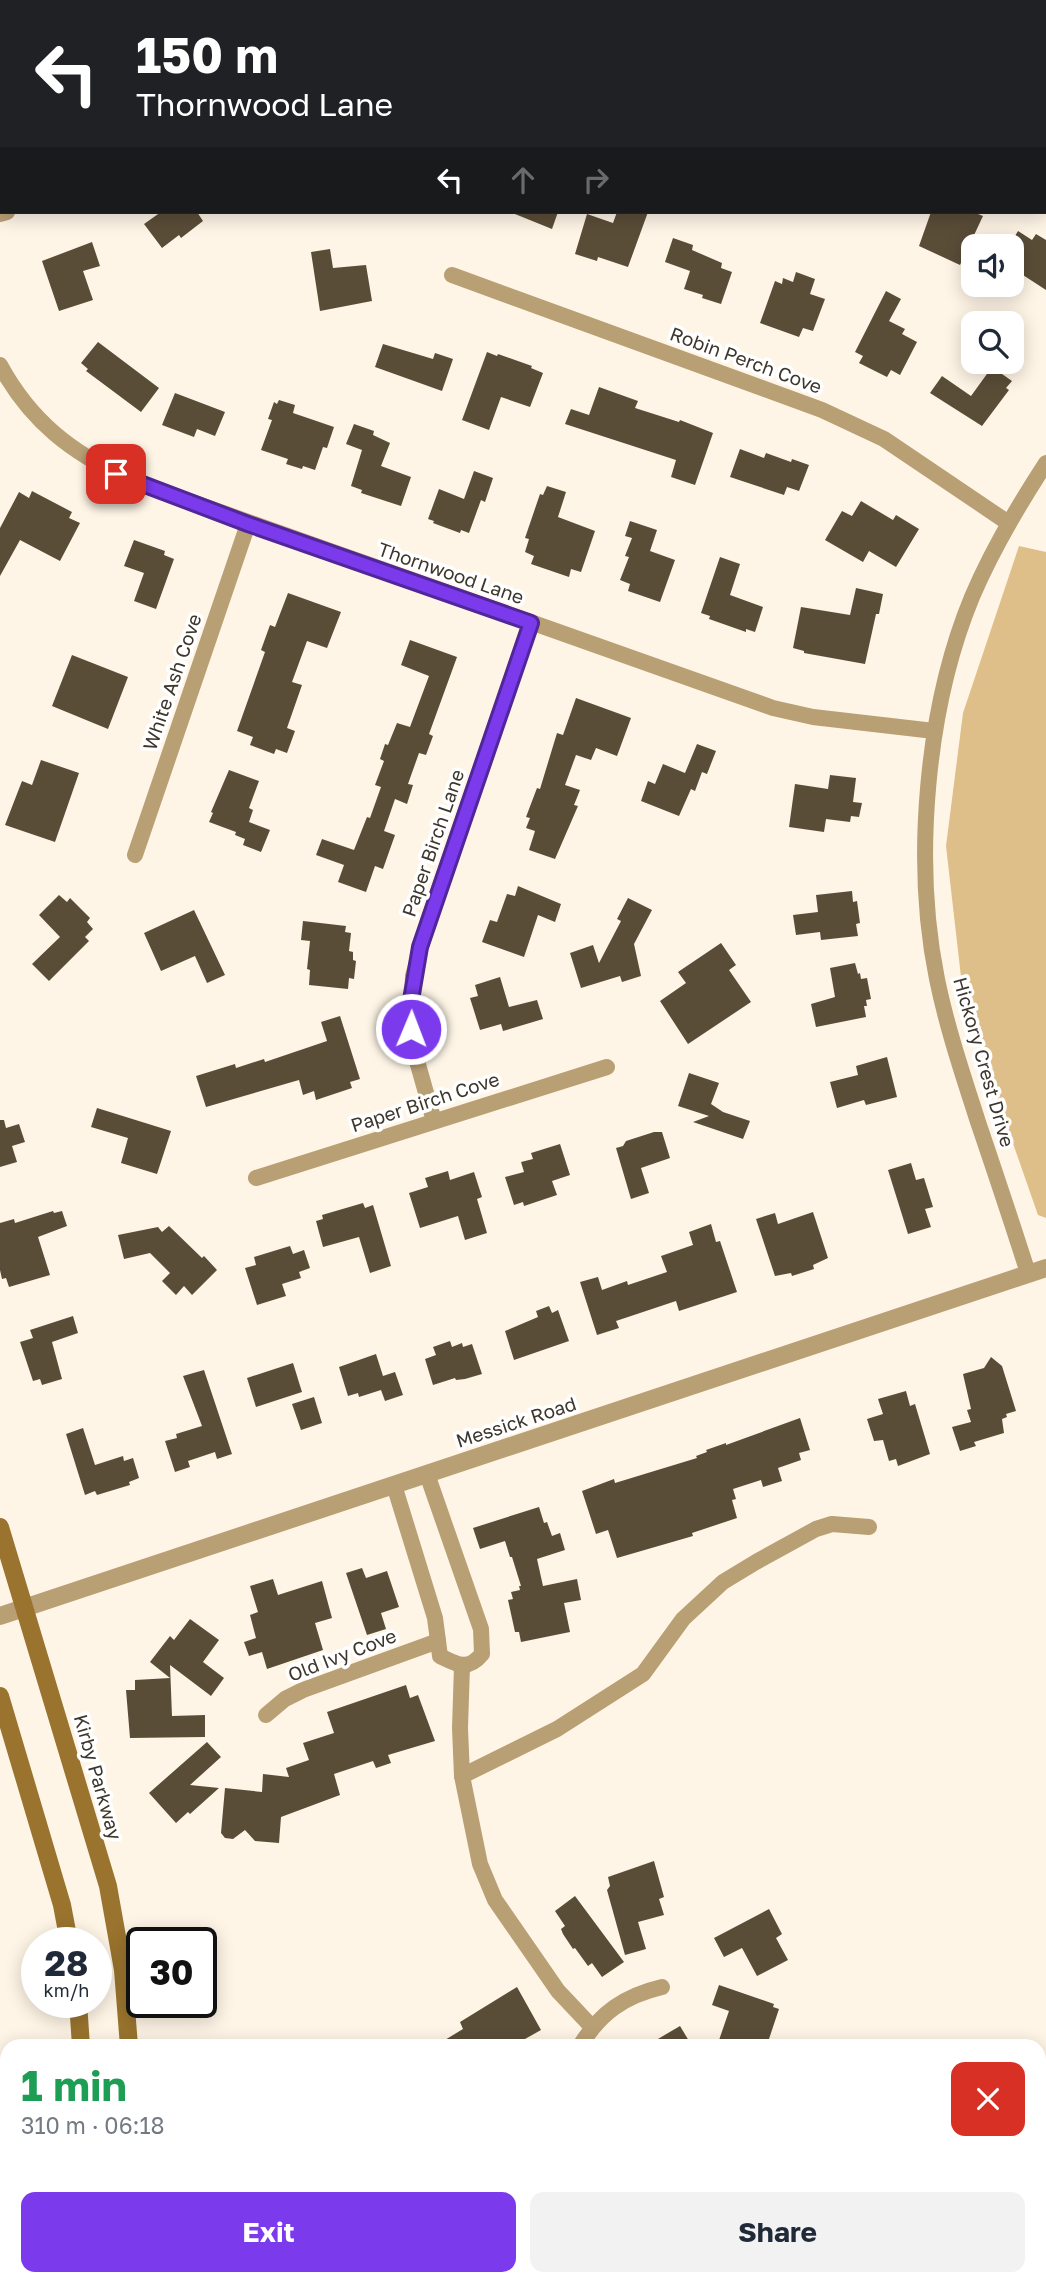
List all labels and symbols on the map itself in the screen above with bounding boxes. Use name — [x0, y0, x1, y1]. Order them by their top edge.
street label: Robin Perch Cove — [667, 321, 825, 398]
pin — [86, 444, 146, 504]
street label: Thornwood Lane — [375, 537, 527, 608]
street label: White Ash Cove — [137, 611, 206, 753]
street label: Paper Birch Lane — [397, 766, 468, 919]
street label: Hickory Crest Drive — [949, 974, 1020, 1149]
position arrow — [374, 992, 448, 1066]
street label: Paper Birch Cove — [348, 1067, 502, 1136]
street label: Messick Road — [453, 1391, 579, 1452]
street label: Old Ivy Cove — [284, 1623, 399, 1686]
street label: Kirby Parkway — [70, 1711, 128, 1843]
speed limit sign: 30 — [126, 1927, 217, 2018]

